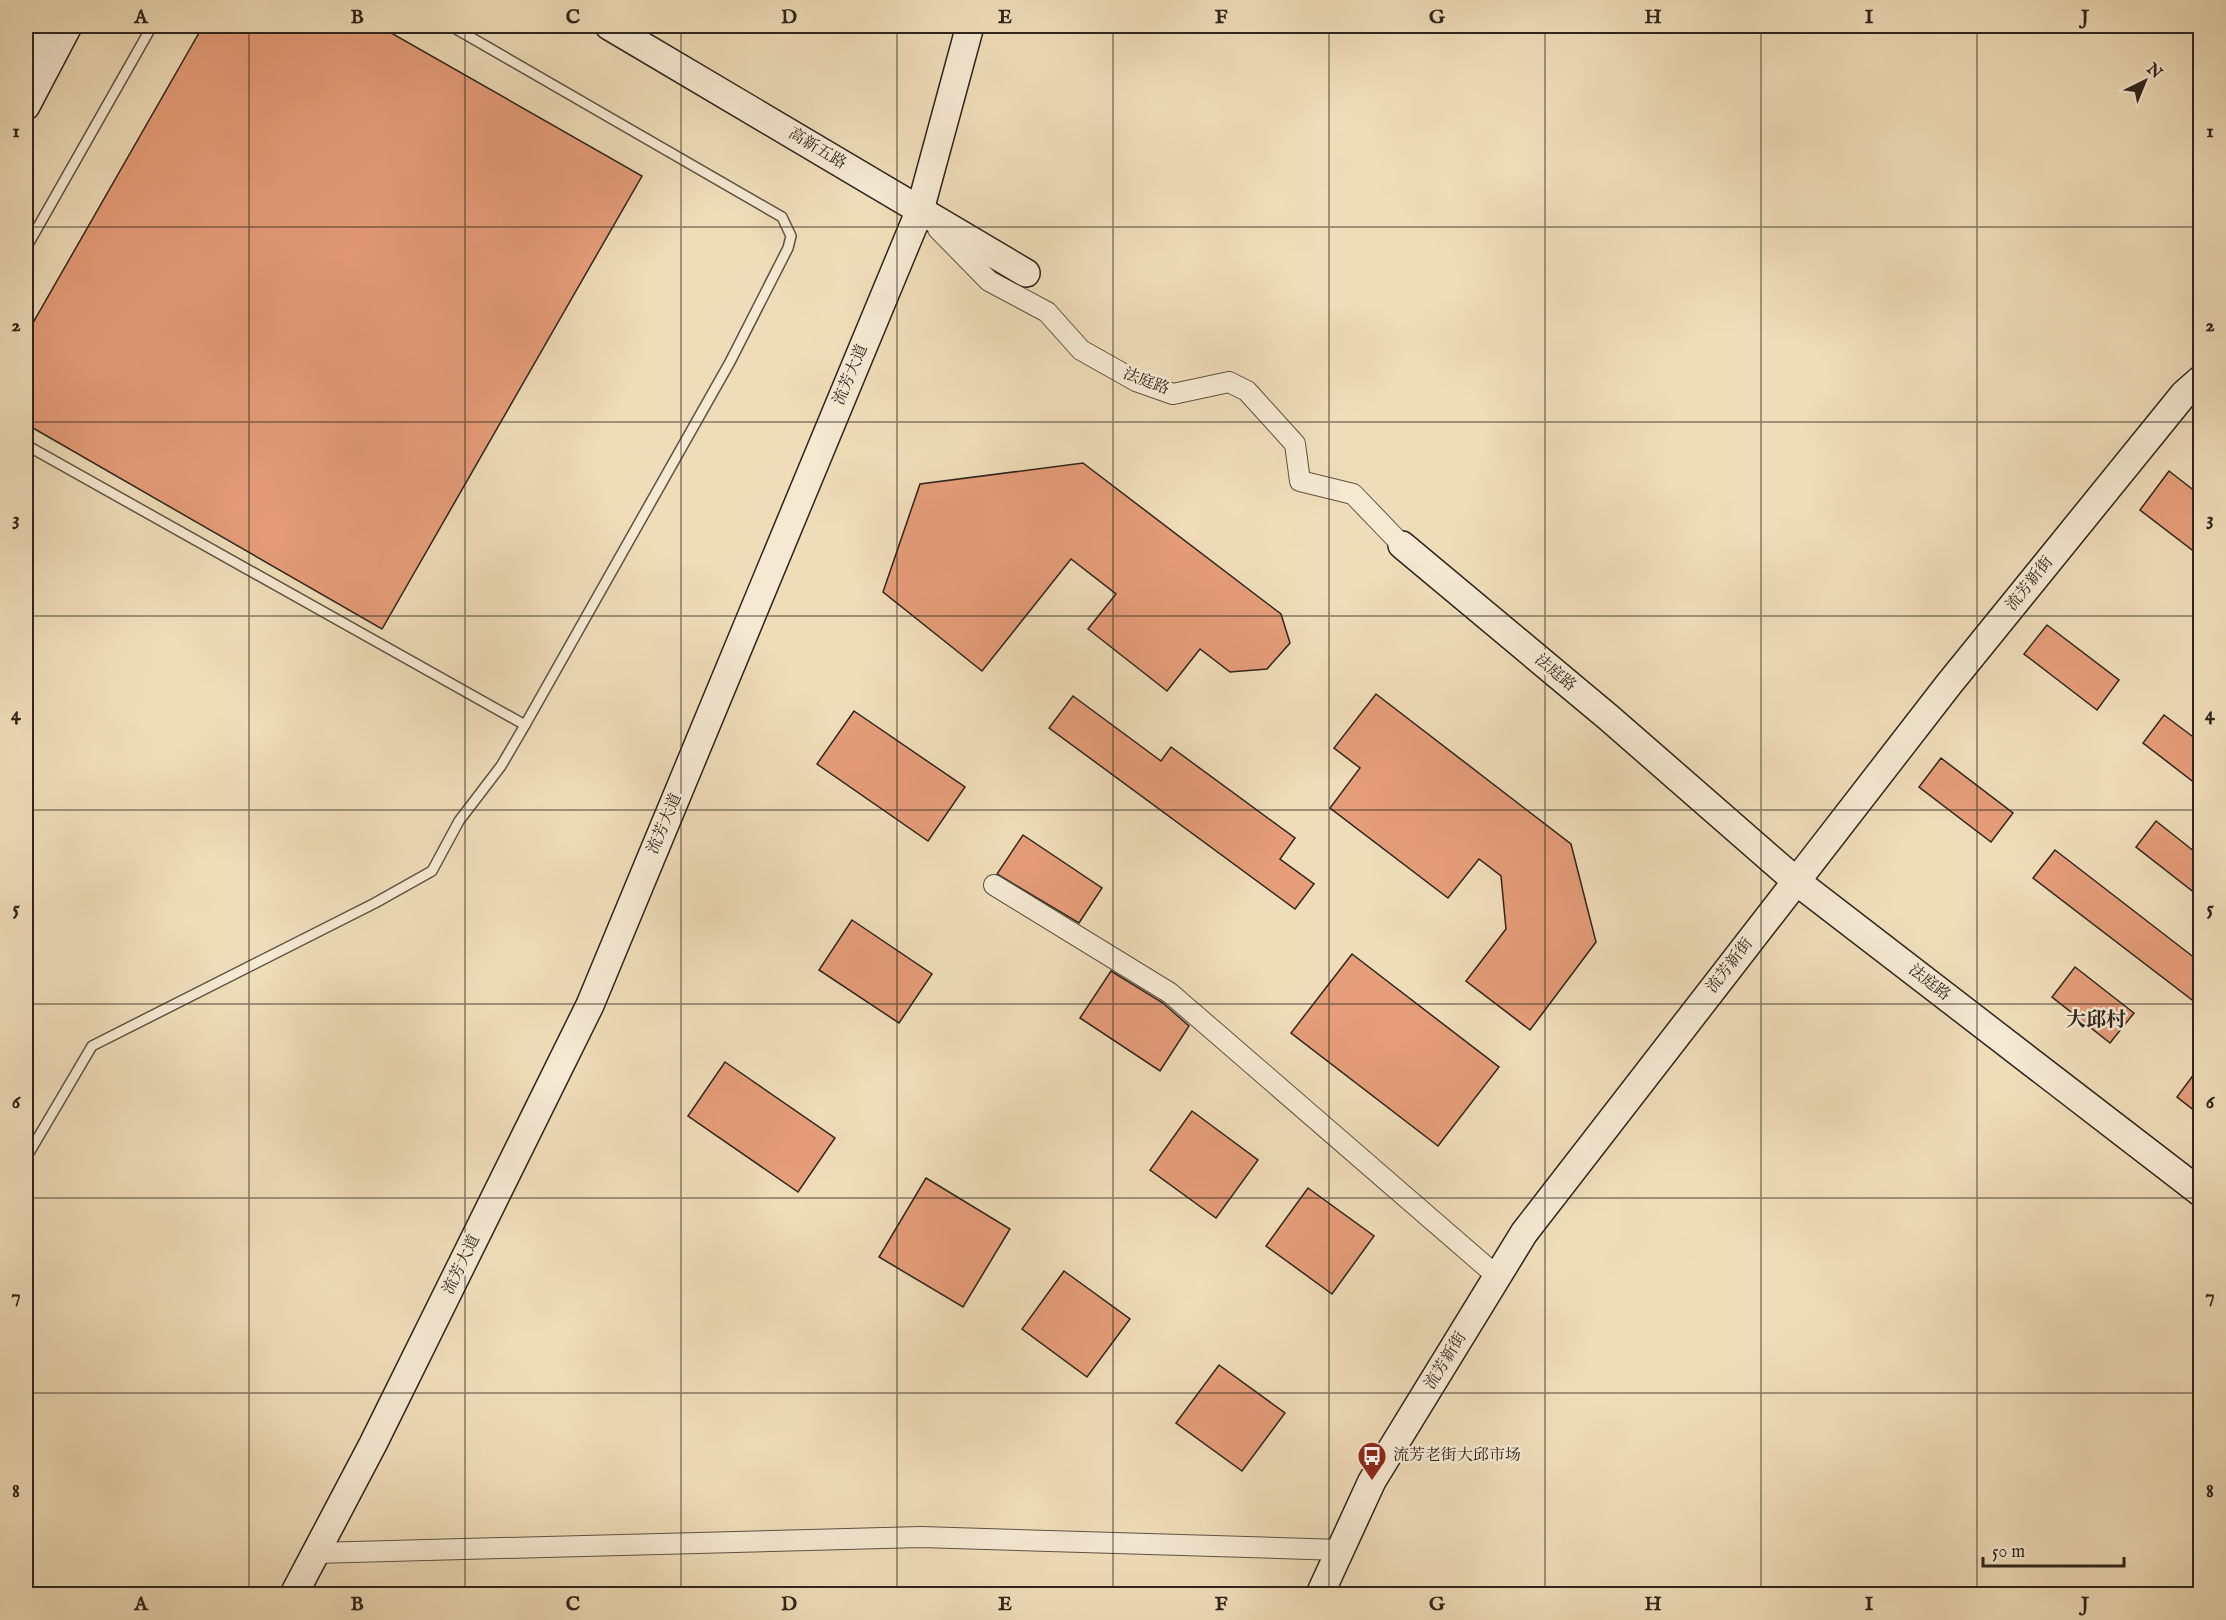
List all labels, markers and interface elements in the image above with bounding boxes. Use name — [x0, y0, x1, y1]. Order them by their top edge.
text: A — [133, 5, 149, 30]
text: B — [350, 5, 364, 30]
text: C — [566, 5, 580, 30]
text: D — [781, 5, 797, 30]
text: E — [998, 5, 1012, 30]
text: F — [1215, 5, 1228, 30]
text: G — [1429, 5, 1446, 30]
text: H — [1644, 5, 1662, 30]
text: I — [1865, 5, 1874, 30]
text: J — [2078, 5, 2090, 30]
north arrow — [2115, 51, 2175, 111]
text: N — [2141, 59, 2166, 84]
text: 1 — [12, 119, 20, 144]
text: 1 — [2206, 119, 2214, 144]
street label: 高新五路 — [784, 124, 850, 174]
text: 2 — [11, 313, 21, 338]
text: 2 — [2205, 313, 2215, 338]
street label: 流芳大道 — [829, 342, 873, 408]
street label: 法庭路 — [1120, 364, 1172, 400]
text: 3 — [12, 507, 20, 532]
text: 3 — [2206, 507, 2214, 532]
street label: 流芳新街 — [2002, 553, 2058, 615]
street label: 法庭路 — [1530, 650, 1580, 696]
text: 4 — [11, 702, 22, 727]
text: 4 — [2205, 702, 2216, 727]
street label: 流芳大道 — [643, 791, 687, 857]
text: 5 — [12, 896, 20, 921]
text: 5 — [2206, 896, 2214, 921]
street label: 流芳新街 — [1702, 935, 1758, 997]
street label: 法庭路 — [1904, 960, 1954, 1006]
district label: 大邱村 — [2066, 1008, 2126, 1033]
text: 6 — [12, 1090, 22, 1115]
text: 6 — [2206, 1090, 2216, 1115]
street label: 流芳大道 — [439, 1232, 485, 1298]
text: 7 — [11, 1284, 21, 1309]
text: 7 — [2205, 1284, 2215, 1309]
street label: 流芳新街 — [1421, 1329, 1471, 1393]
bus stop icon: 流芳老街大邱市场 — [1356, 1440, 1388, 1482]
place label: 流芳老街大邱市场 — [1393, 1446, 1521, 1466]
text: 8 — [12, 1479, 20, 1504]
text: 8 — [2206, 1479, 2214, 1504]
scale bar — [1983, 1530, 2124, 1568]
text: 50 m — [1992, 1541, 2025, 1564]
text: A — [133, 1592, 149, 1617]
text: B — [350, 1592, 364, 1617]
text: C — [566, 1592, 580, 1617]
text: D — [781, 1592, 797, 1617]
text: E — [998, 1592, 1012, 1617]
text: F — [1215, 1592, 1228, 1617]
text: G — [1429, 1592, 1446, 1617]
text: H — [1644, 1592, 1662, 1617]
text: I — [1865, 1592, 1874, 1617]
text: J — [2078, 1592, 2090, 1617]

